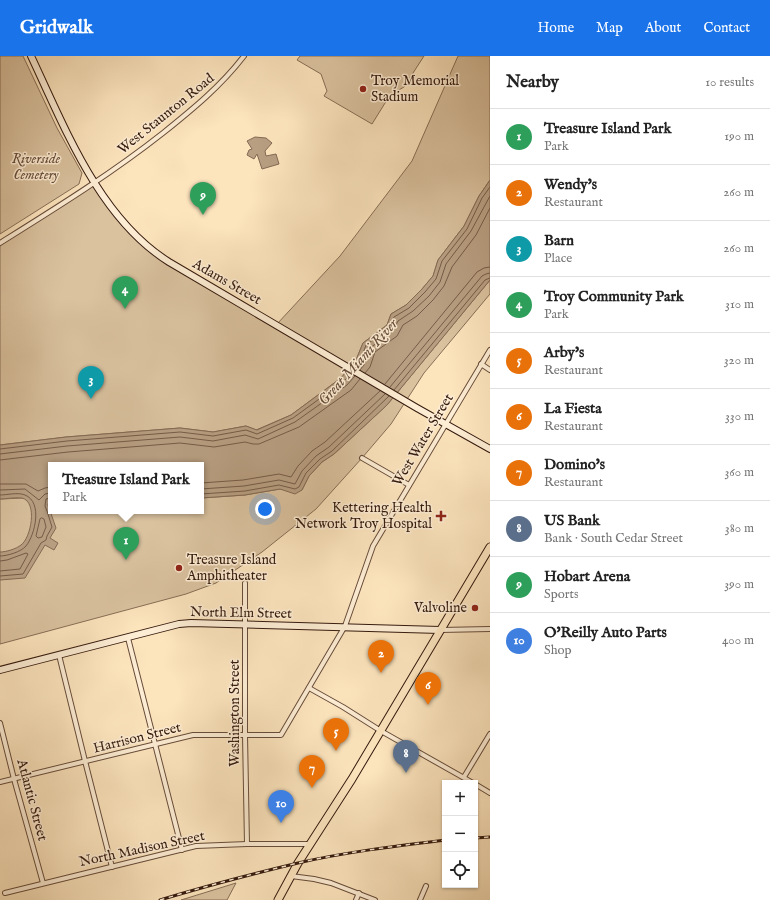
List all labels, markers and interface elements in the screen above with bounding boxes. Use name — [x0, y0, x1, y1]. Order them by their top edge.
text: Gridwalk — [20, 16, 93, 40]
text: Home — [538, 19, 574, 37]
text: Map — [596, 19, 623, 37]
text: About — [645, 19, 681, 37]
text: Contact — [703, 19, 750, 37]
street label: West Staunton Road — [114, 69, 218, 158]
place label: Troy Memorial Stadium — [371, 72, 459, 106]
text: Nearby — [506, 72, 559, 93]
text: 10 results — [705, 74, 754, 91]
marker: Troy Memorial Stadium — [358, 84, 368, 94]
text: Treasure Island Park — [544, 119, 672, 138]
text: 1 — [517, 128, 521, 145]
text: 190 m — [724, 128, 754, 145]
text: Park — [544, 138, 569, 155]
park label: Riverside Cemetery — [12, 150, 61, 184]
text: Wendy's — [544, 175, 597, 194]
pin: 9 — [190, 182, 216, 215]
text: 2 — [516, 184, 522, 201]
text: 260 m — [723, 184, 754, 201]
text: Restaurant — [544, 194, 603, 211]
text: Barn — [544, 231, 574, 250]
text: 3 — [517, 240, 521, 257]
text: 260 m — [723, 240, 754, 257]
text: Place — [544, 250, 572, 267]
street label: Adams Street — [188, 255, 265, 309]
pin: 4 — [112, 276, 138, 309]
text: Troy Community Park — [544, 287, 684, 306]
text: 4 — [516, 296, 522, 313]
text: 310 m — [725, 296, 754, 313]
text: Park — [544, 306, 569, 323]
water label: Great Miami River — [314, 314, 402, 409]
text: Arby's — [544, 343, 584, 362]
text: 5 — [517, 352, 521, 369]
text: 320 m — [724, 352, 754, 369]
text: Restaurant — [544, 362, 603, 379]
pin: 3 — [78, 366, 104, 399]
street label: West Water Street — [388, 390, 458, 489]
text: La Fiesta — [544, 399, 602, 418]
text: 6 — [516, 408, 522, 425]
text: 330 m — [725, 408, 754, 425]
text: Restaurant — [544, 418, 603, 435]
text: Domino's — [544, 455, 605, 474]
popup — [48, 462, 204, 514]
text: 7 — [516, 464, 522, 481]
text: 360 m — [724, 464, 754, 481]
text: Treasure Island Park — [62, 470, 190, 489]
text: Restaurant — [544, 474, 603, 491]
text: Park — [62, 489, 87, 506]
your location — [255, 499, 275, 519]
place label: Kettering Health Network Troy Hospital — [295, 499, 433, 533]
marker: Kettering Health Network Troy Hospital — [435, 510, 447, 522]
text: US Bank — [544, 511, 600, 530]
text: 8 — [516, 520, 522, 537]
text: 380 m — [725, 520, 754, 537]
pin: 1 — [113, 527, 139, 560]
text: Bank · South Cedar Street — [544, 530, 683, 547]
place label: Treasure Island Amphitheater — [186, 551, 277, 585]
marker: Treasure Island Amphitheater — [174, 563, 184, 573]
text: Hobart Arena — [544, 567, 630, 586]
text: 9 — [516, 576, 522, 593]
text: 390 m — [724, 576, 754, 593]
text: Sports — [544, 586, 579, 603]
place label: Valvoline — [413, 599, 468, 617]
street label: North Elm Street — [190, 603, 292, 623]
marker: Valvoline — [470, 603, 480, 613]
text: O'Reilly Auto Parts — [544, 623, 667, 642]
text: 10 — [513, 632, 525, 649]
text: 400 m — [722, 632, 754, 649]
pin: 2 — [368, 640, 394, 673]
text: Shop — [544, 642, 572, 659]
street label: Washington Street — [226, 659, 244, 767]
pin: 6 — [415, 672, 441, 705]
street label: Harrison Street — [91, 718, 183, 758]
pin: 5 — [323, 718, 349, 751]
pin: 8 — [393, 740, 419, 773]
pin: 7 — [299, 755, 325, 788]
street label: Atlantic Street — [12, 756, 52, 843]
map controls — [442, 780, 478, 888]
button: + — [442, 780, 478, 816]
pin: 10 — [268, 790, 294, 823]
button: − — [442, 816, 478, 852]
street label: North Madison Street — [78, 827, 207, 871]
button: locate — [442, 852, 478, 888]

